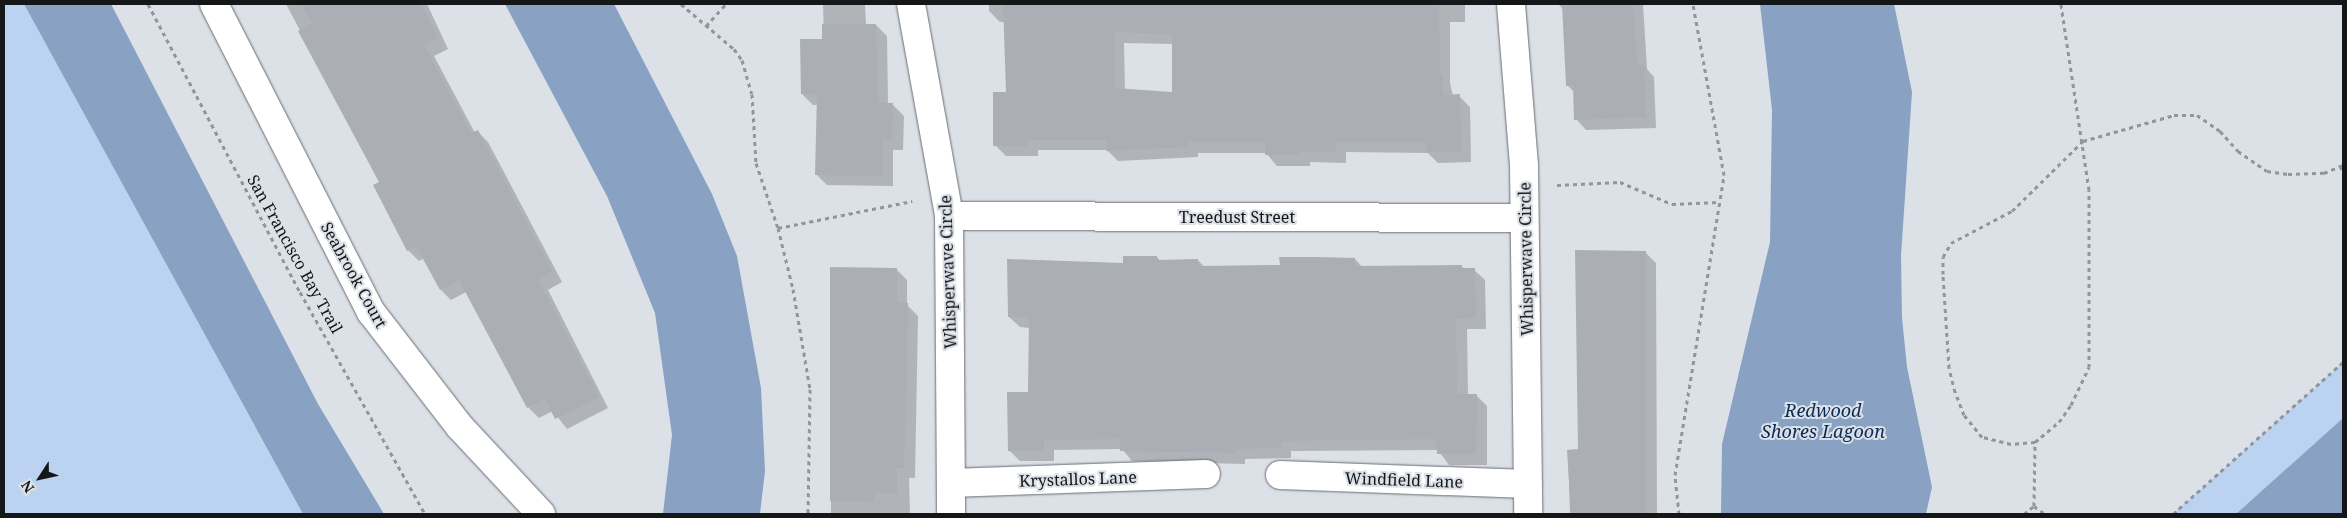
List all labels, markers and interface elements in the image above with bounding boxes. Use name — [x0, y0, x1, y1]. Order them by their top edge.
street label: San Francisco Bay Trail — [243, 171, 347, 337]
street label: Whisperwave Circle — [1515, 182, 1537, 336]
street label: Whisperwave Circle — [936, 195, 960, 349]
street label: Treedust Street — [1179, 207, 1295, 227]
street label: Seabrook Court — [317, 219, 391, 331]
water label: Redwood Shores Lagoon — [1761, 400, 1885, 442]
north arrow — [15, 453, 65, 503]
street label: Krystallos Lane — [1019, 467, 1137, 491]
street label: Windfield Lane — [1345, 468, 1463, 492]
text: N — [16, 477, 38, 497]

